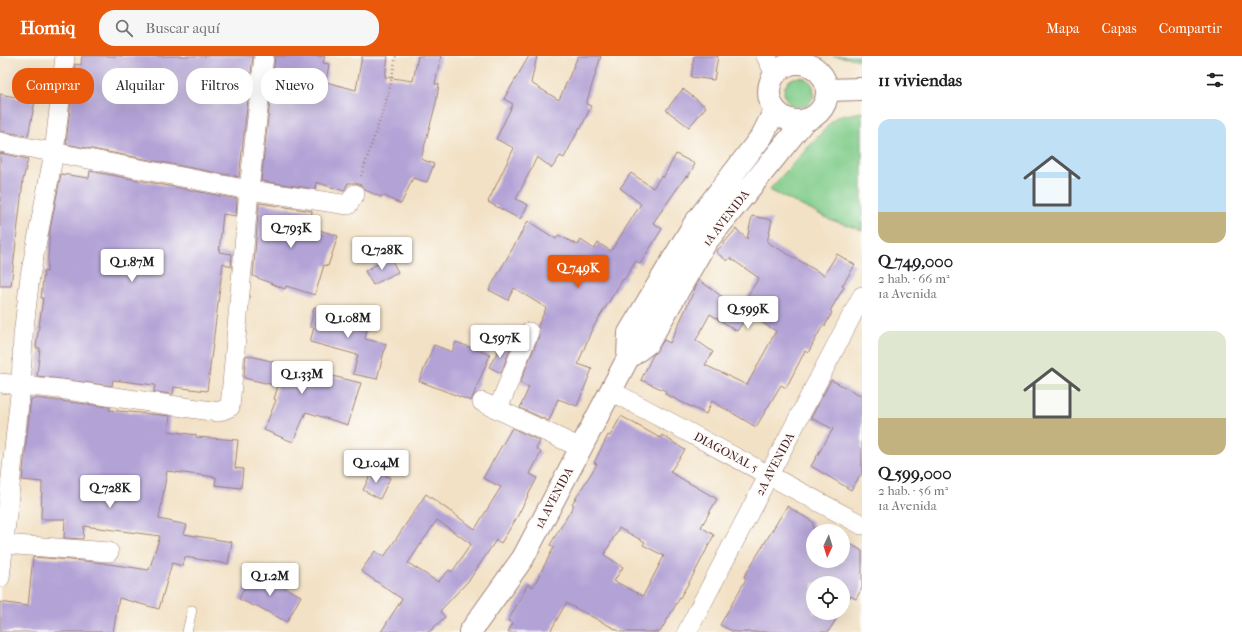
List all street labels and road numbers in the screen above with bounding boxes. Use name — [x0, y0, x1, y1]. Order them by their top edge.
street label: 1A AVENIDA — [700, 187, 752, 249]
street label: DIAGONAL 5 — [692, 429, 760, 475]
street label: 2A AVENIDA — [753, 430, 798, 498]
street label: 1A AVENIDA — [532, 465, 576, 531]

